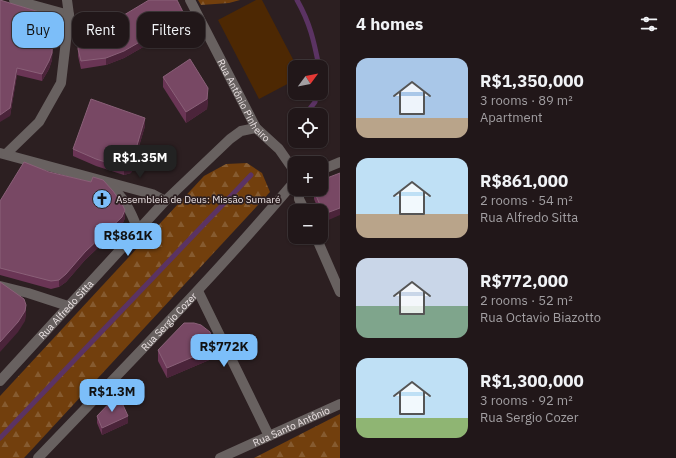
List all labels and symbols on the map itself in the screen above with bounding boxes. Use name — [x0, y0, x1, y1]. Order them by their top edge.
street label: Rua Antônio Pinheiro — [214, 57, 273, 145]
north arrow — [288, 60, 328, 100]
pin: R$1.35M — [103, 145, 177, 179]
church icon: Assembleia de Deus: Missão Sumaré — [91, 188, 113, 210]
place label: Assembleia de Deus: Missão Sumaré — [116, 193, 281, 206]
pin: R$861K — [95, 223, 161, 257]
street label: Rua Alfredo Sitta — [36, 277, 97, 342]
street label: Rua Sergio Cozer — [138, 289, 200, 354]
pin: R$772K — [191, 334, 257, 368]
pin: R$1.3M — [79, 379, 145, 413]
street label: Rua Santo Antônio — [251, 403, 332, 449]

